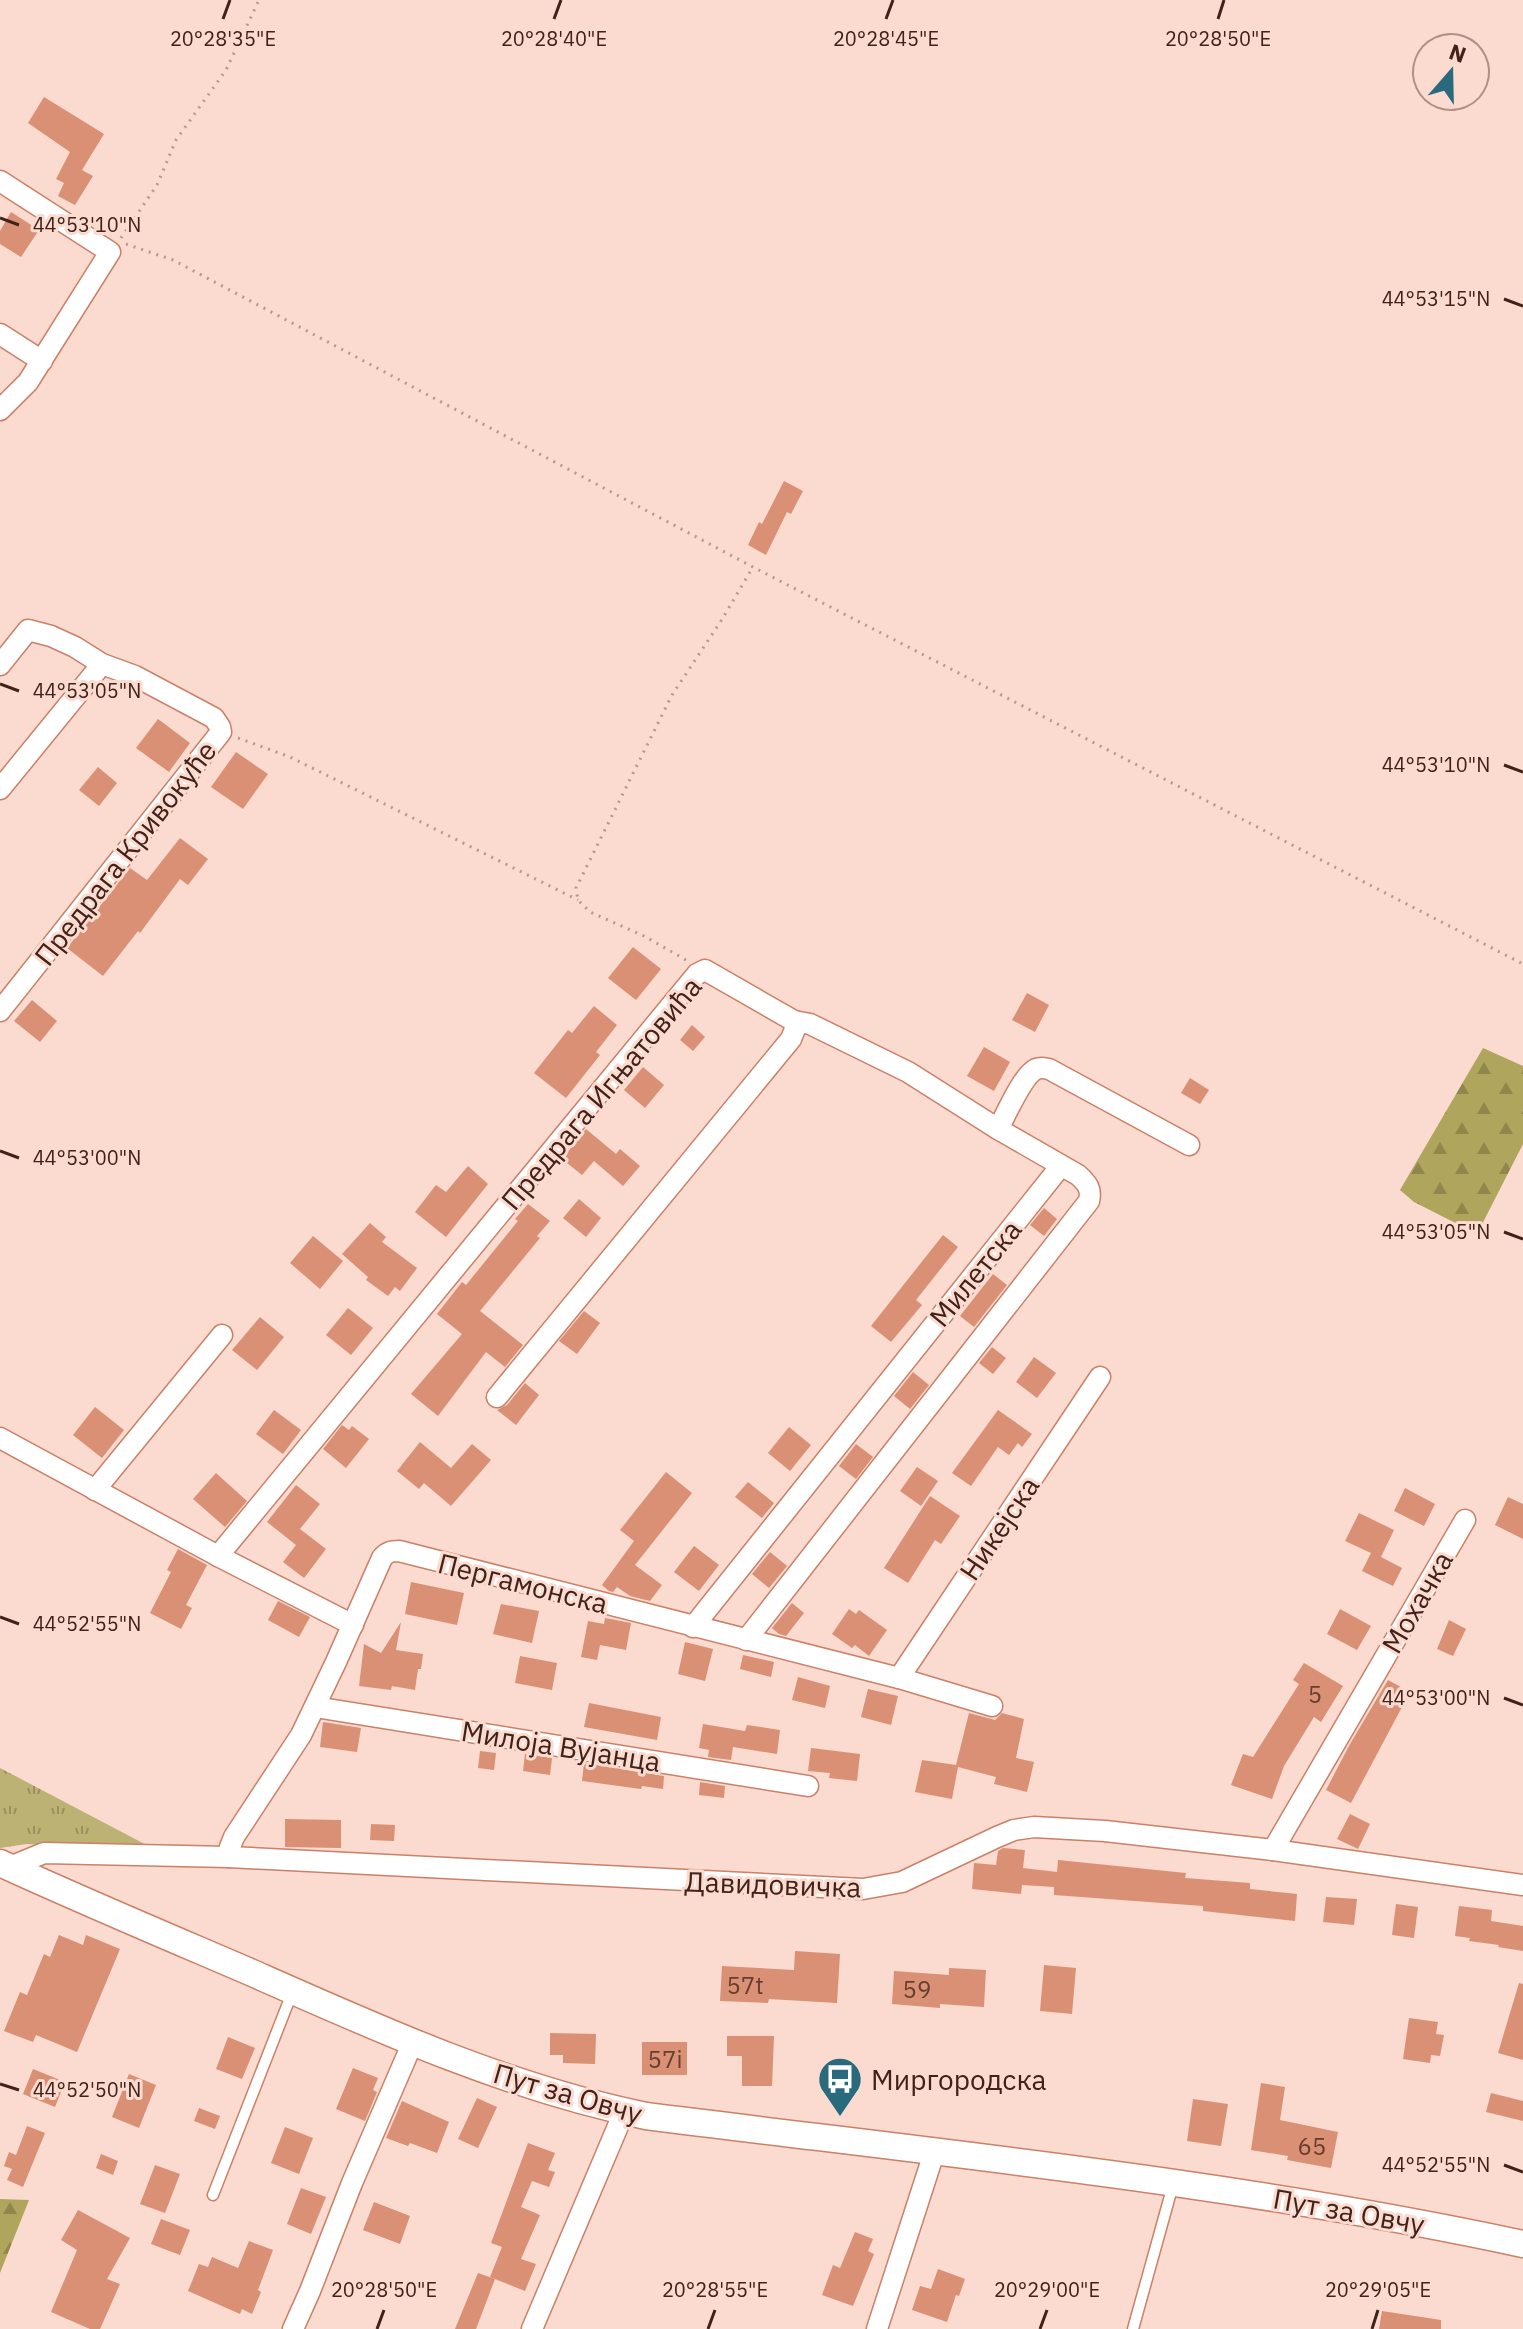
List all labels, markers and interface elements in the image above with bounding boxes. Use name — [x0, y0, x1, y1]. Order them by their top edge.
text: 20°28'35"E — [170, 25, 276, 52]
text: 20°28'40"E — [501, 25, 607, 52]
text: 20°28'45"E — [833, 25, 939, 52]
text: 20°28'50"E — [1165, 25, 1271, 52]
north arrow — [1411, 32, 1491, 112]
text: N — [1446, 36, 1470, 69]
text: 44°53'10"N — [33, 211, 141, 238]
text: 44°53'15"N — [1382, 285, 1490, 312]
text: 44°53'05"N — [33, 677, 141, 704]
street label: Предрага Кривокуће — [26, 733, 224, 973]
text: 44°53'10"N — [1382, 751, 1490, 778]
street label: Предрага Игњатовића — [493, 969, 710, 1217]
text: 44°53'00"N — [33, 1144, 141, 1171]
street label: Милетска — [921, 1212, 1029, 1334]
text: 44°53'05"N — [1382, 1218, 1490, 1245]
street label: Никејска — [951, 1469, 1047, 1587]
street label: Пергамонска — [434, 1544, 612, 1622]
street label: Мохачка — [1373, 1544, 1461, 1660]
text: 44°52'55"N — [33, 1610, 141, 1637]
house number: 5 — [1308, 1678, 1322, 1710]
text: 44°53'00"N — [1382, 1684, 1490, 1711]
street label: Милоја Вујанца — [459, 1712, 663, 1780]
street label: Давидовичка — [684, 1862, 862, 1906]
house number: 57t — [726, 1969, 764, 2001]
house number: 59 — [903, 1973, 931, 2005]
house number: 57i — [648, 2043, 682, 2075]
street label: Пут за Овчу — [489, 2054, 647, 2132]
bus stop icon: Миргородска — [816, 2055, 864, 2118]
place label: Миргородска — [871, 2061, 1047, 2098]
text: 44°52'50"N — [33, 2076, 141, 2103]
house number: 65 — [1298, 2130, 1326, 2162]
text: 44°52'55"N — [1382, 2151, 1490, 2178]
street label: Пут за Овчу — [1270, 2179, 1428, 2243]
text: 20°28'50"E — [331, 2276, 437, 2303]
text: 20°28'55"E — [662, 2276, 768, 2303]
text: 20°29'00"E — [994, 2276, 1100, 2303]
text: 20°29'05"E — [1325, 2276, 1431, 2303]

